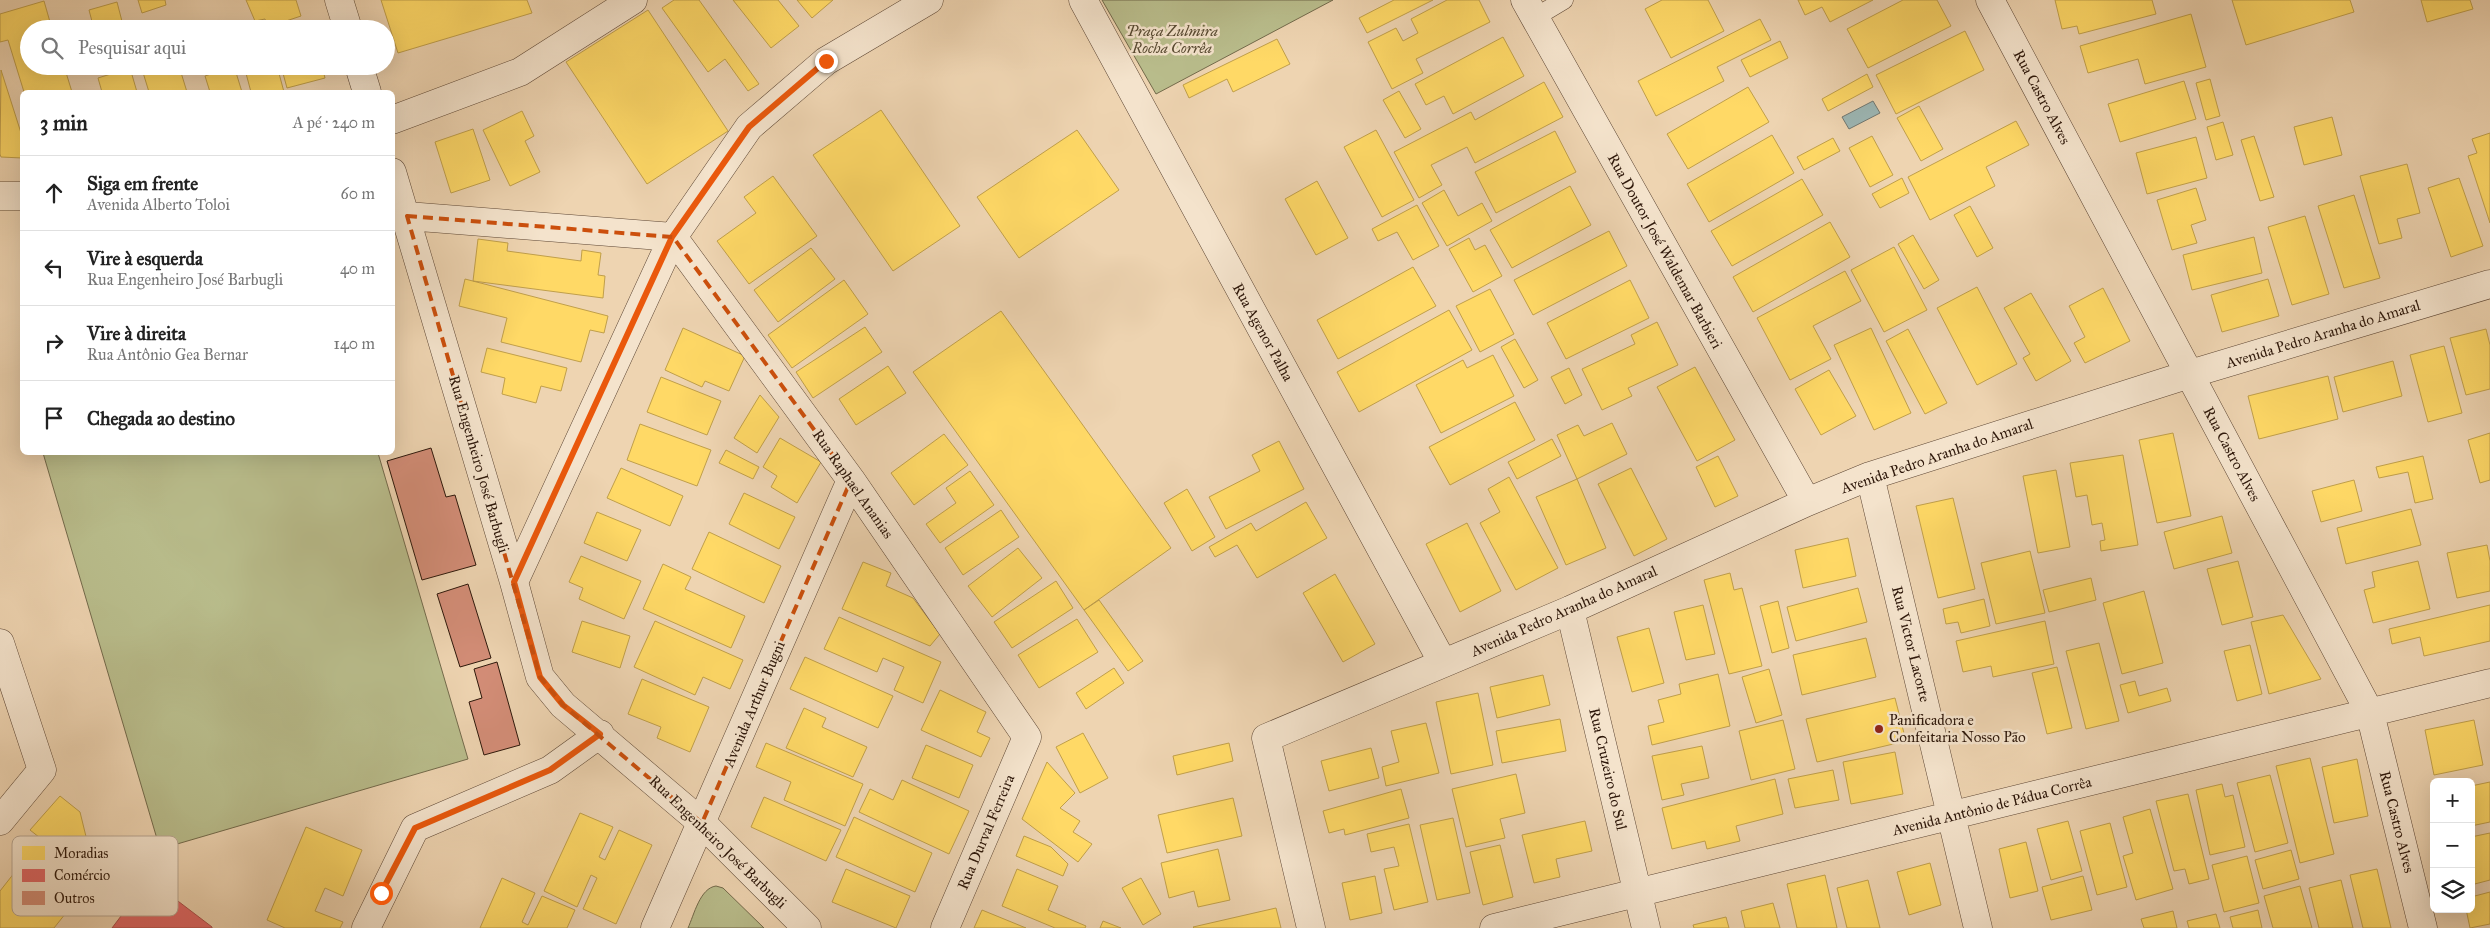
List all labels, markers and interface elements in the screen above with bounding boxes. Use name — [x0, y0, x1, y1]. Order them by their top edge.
search box — [20, 20, 395, 75]
park label: Praça Zulmira Rocha Corrêa — [1126, 22, 1218, 57]
icon: search — [38, 34, 66, 62]
text: Pesquisar aqui — [78, 36, 186, 59]
street label: Rua Castro Alves — [2010, 47, 2074, 147]
route end — [815, 50, 838, 73]
text: 3 min — [40, 110, 88, 136]
text: A pé · 240 m — [293, 113, 375, 132]
street label: Rua Doutor José Waldemar Barbieri — [1603, 150, 1726, 352]
text: Siga em frente — [87, 172, 198, 195]
icon: ahead — [40, 179, 68, 207]
text: 60 m — [341, 184, 375, 203]
text: Avenida Alberto Toloi — [87, 195, 230, 214]
text: Vire à esquerda — [87, 247, 203, 270]
icon: left — [40, 254, 68, 282]
text: 40 m — [340, 259, 375, 278]
text: Rua Engenheiro José Barbugli — [87, 270, 283, 289]
street label: Rua Agenor Palha — [1229, 280, 1298, 385]
street label: Avenida Pedro Aranha do Amaral — [2223, 296, 2423, 372]
text: Vire à direita — [87, 322, 186, 345]
icon: right — [40, 329, 68, 357]
text: 140 m — [334, 334, 375, 353]
text: Rua Antônio Gea Bernar — [87, 345, 248, 364]
street label: Rua Engenheiro José Barbugli — [444, 373, 513, 555]
icon: arrive — [40, 404, 68, 432]
street label: Rua Castro Alves — [2200, 404, 2264, 504]
text: Chegada ao destino — [87, 407, 235, 430]
street label: Avenida Pedro Aranha do Amaral — [1838, 414, 2036, 498]
street label: Rua Raphael Ananias — [809, 426, 897, 542]
street label: Avenida Pedro Aranha do Amaral — [1467, 561, 1661, 661]
street label: Rua Victor Lacorte — [1888, 584, 1934, 704]
street label: Avenida Arthur Bugni — [719, 638, 789, 771]
street label: Rua Cruzeiro do Sul — [1585, 706, 1631, 833]
place label: Panificadora e Confeitaria Nosso Pão — [1889, 711, 2026, 746]
marker: Panificadora e Confeitaria Nosso Pão — [1873, 723, 1885, 735]
street label: Rua Castro Alves — [2376, 769, 2418, 875]
street label: Rua Durval Ferreira — [954, 771, 1019, 892]
street label: Rua Engenheiro José Barbugli — [645, 772, 790, 913]
street label: Avenida Antônio de Pádua Corrêa — [1890, 772, 2094, 840]
map controls — [2430, 778, 2475, 913]
button: + — [2430, 778, 2475, 823]
button: − — [2430, 823, 2475, 868]
legend — [12, 836, 178, 916]
text: Moradias — [54, 845, 108, 862]
text: Comércio — [54, 867, 110, 884]
button: layers — [2430, 868, 2475, 913]
route start — [370, 882, 393, 905]
text: Outros — [54, 890, 95, 907]

